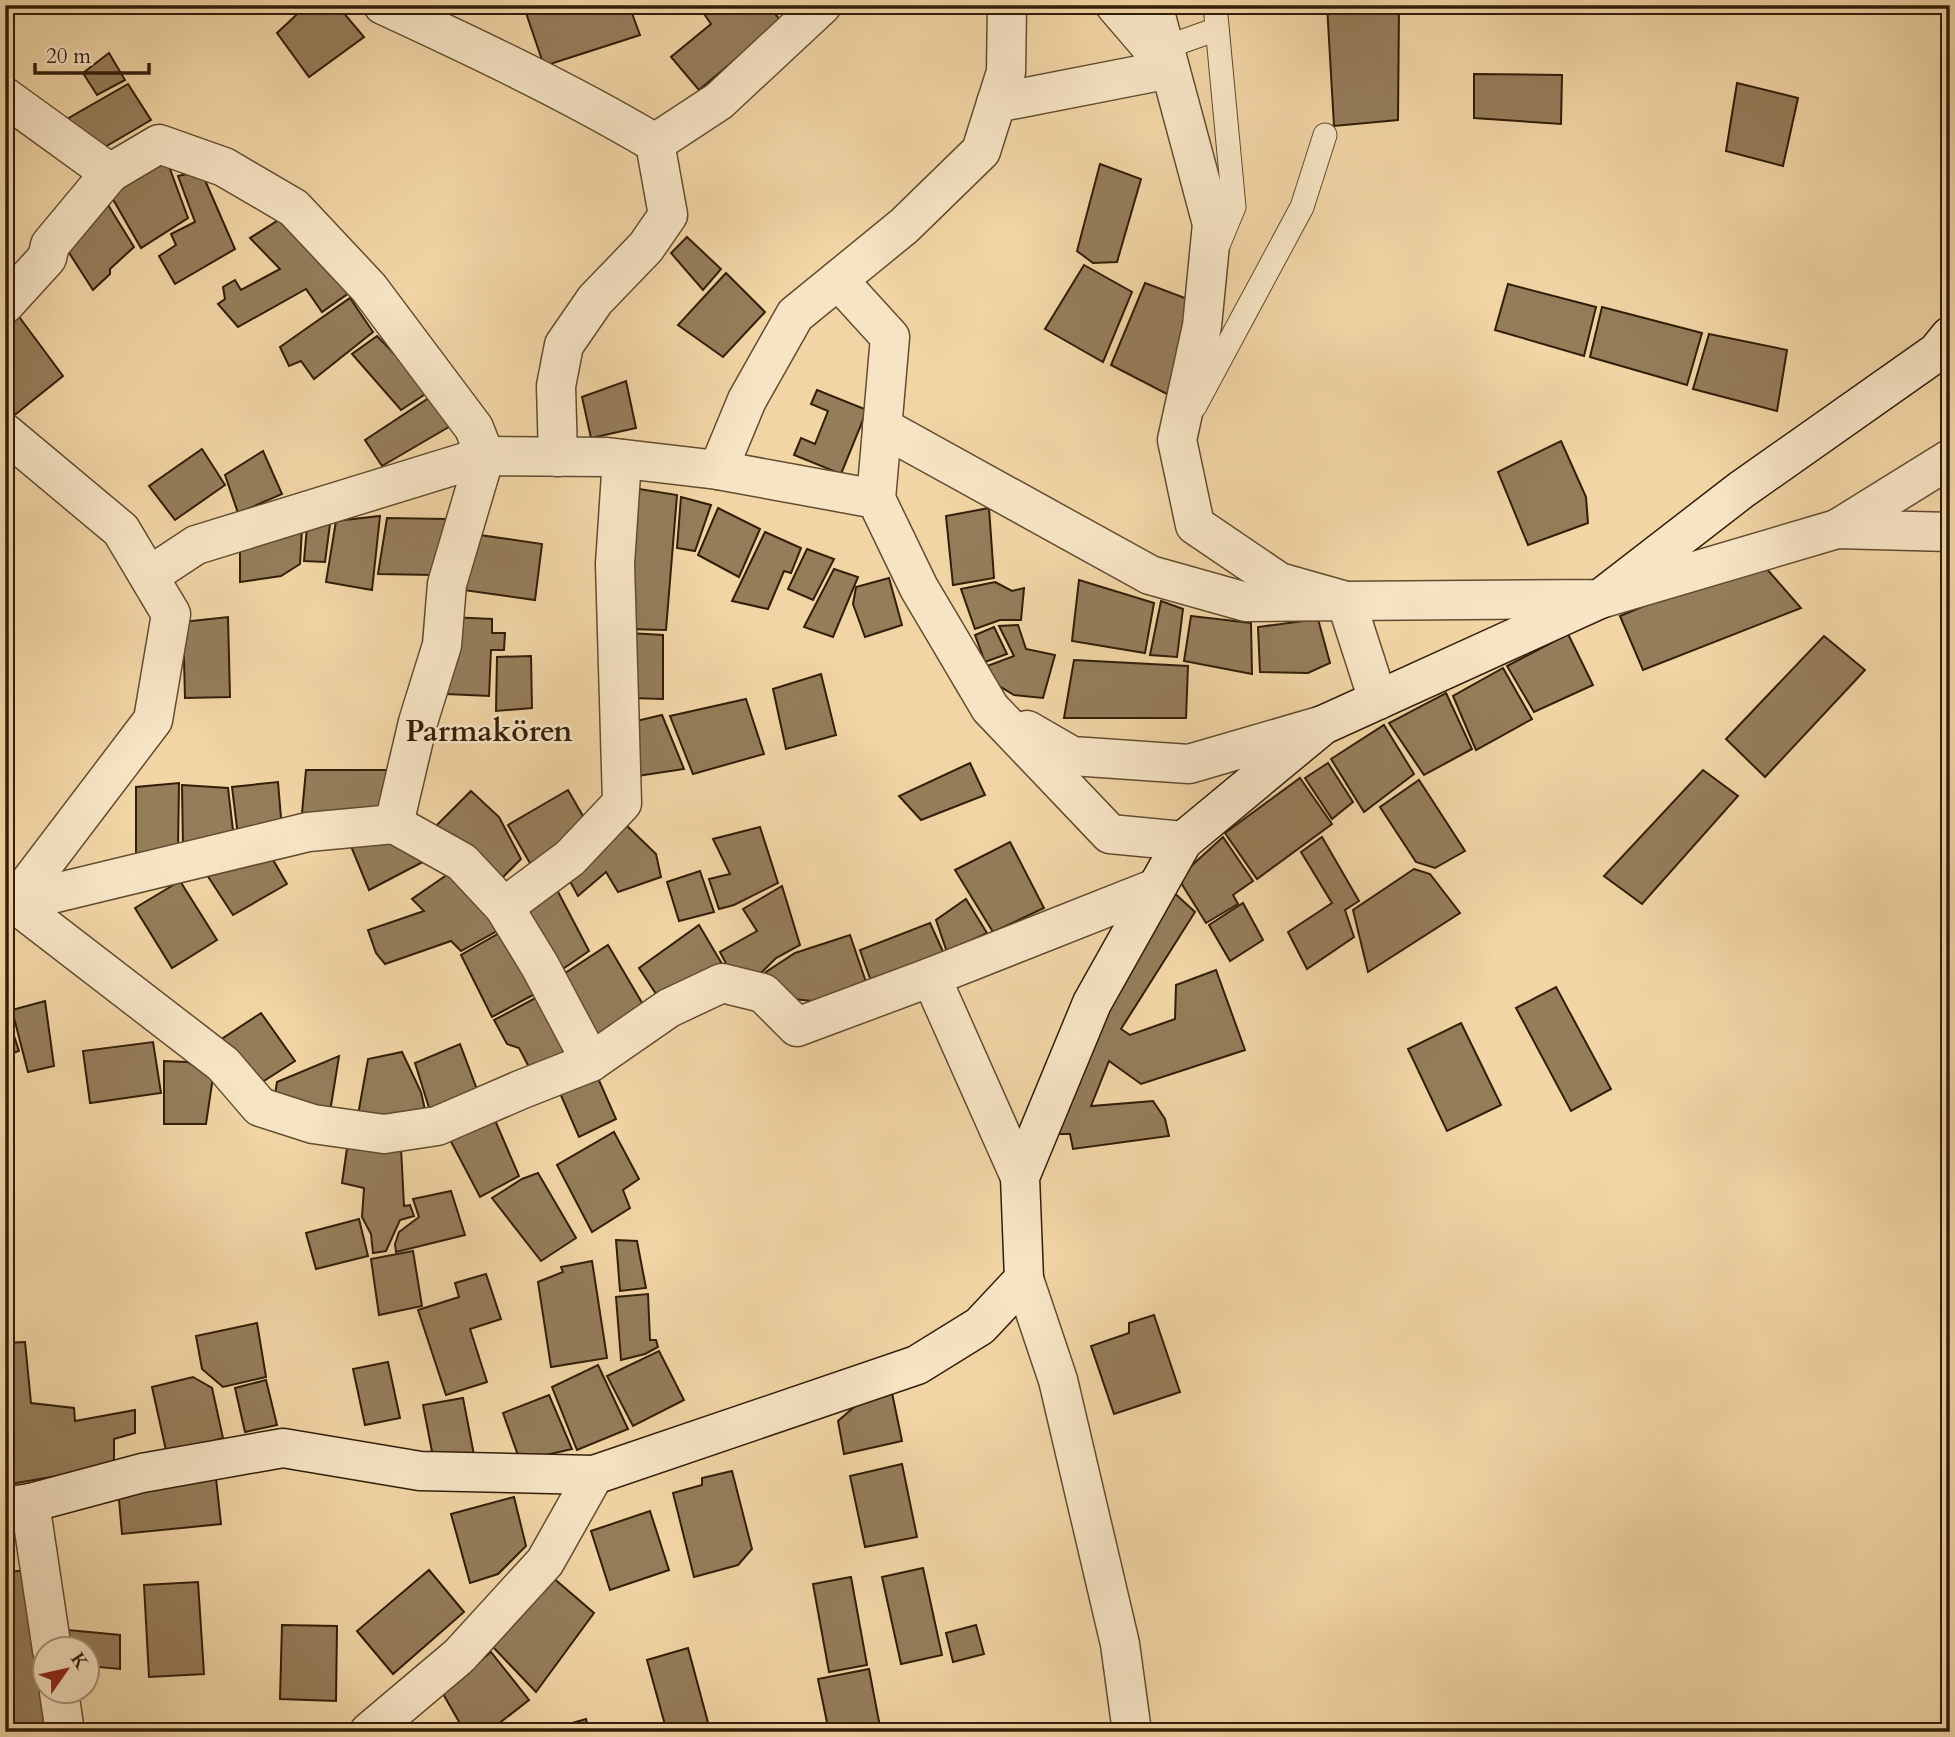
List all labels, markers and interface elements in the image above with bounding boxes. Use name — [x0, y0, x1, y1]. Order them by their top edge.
scale bar — [35, 32, 149, 76]
text: 20 m — [46, 42, 91, 71]
district label: Parmakören — [405, 711, 573, 752]
north arrow — [32, 1636, 102, 1706]
text: K — [64, 1647, 95, 1675]

